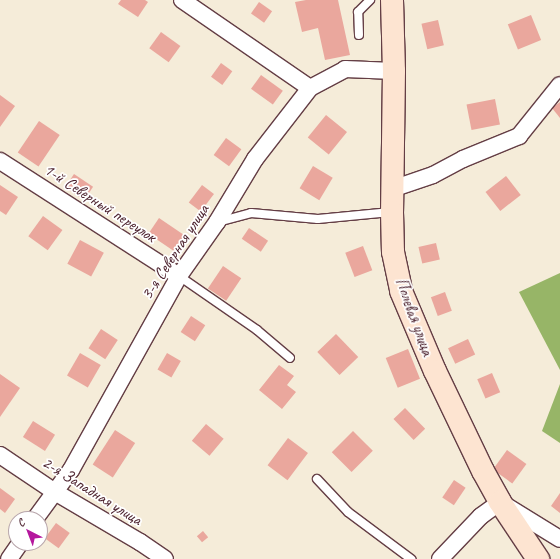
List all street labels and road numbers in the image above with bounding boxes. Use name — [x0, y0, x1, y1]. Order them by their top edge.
street label: 1-й Северный переулок — [40, 159, 160, 247]
street label: 3-я Северная улица — [136, 200, 214, 304]
street label: Полевая улица — [390, 275, 438, 359]
street label: 2-я Западная улица — [37, 452, 147, 530]

